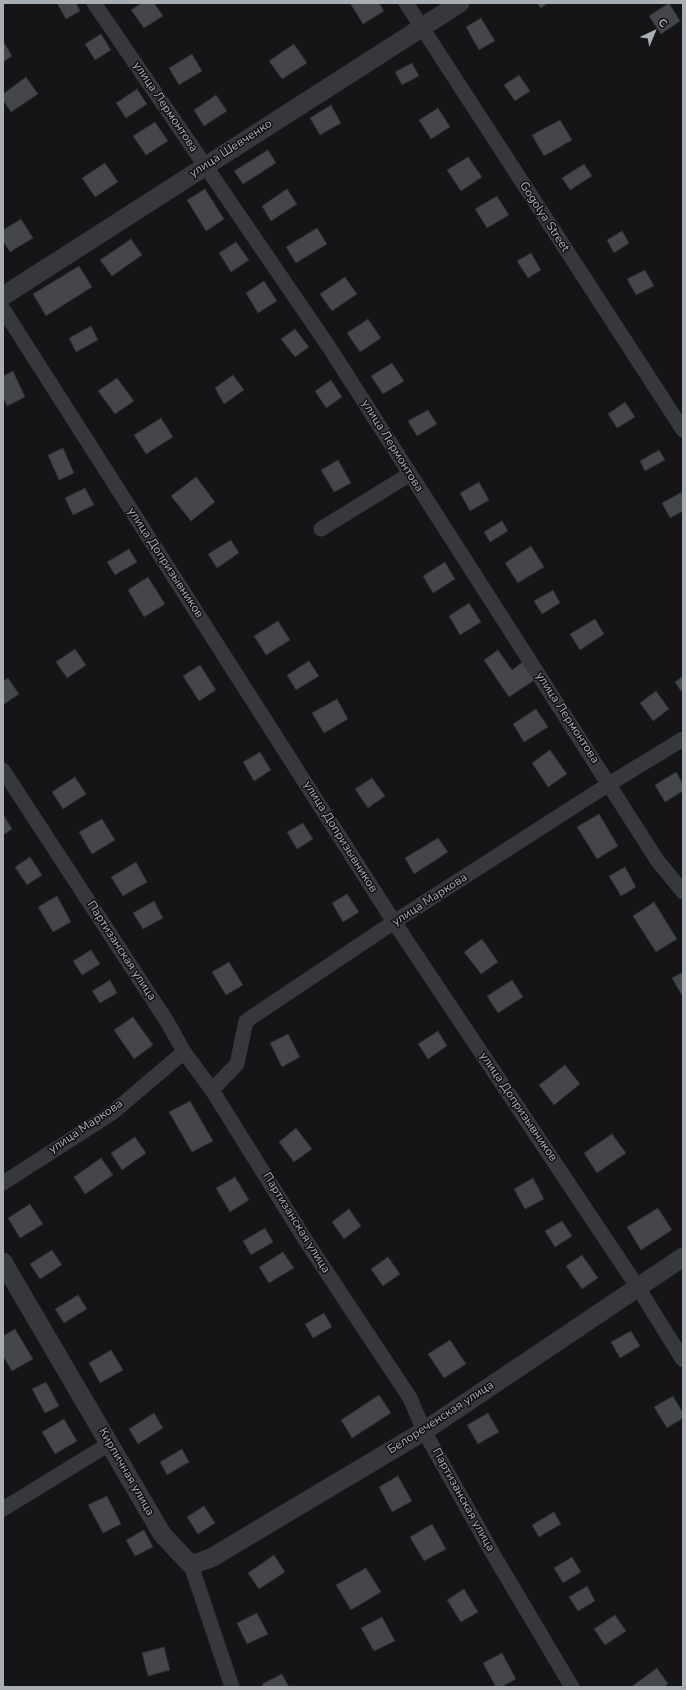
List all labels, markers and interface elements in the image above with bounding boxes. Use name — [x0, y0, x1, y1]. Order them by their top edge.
north arrow — [634, 12, 674, 52]
text: С — [655, 15, 671, 31]
street label: улица Лермонтова — [129, 59, 201, 155]
street label: улица Шевченко — [187, 117, 275, 181]
street label: Gogolya Street — [516, 179, 572, 255]
street label: улица Лермонтова — [358, 397, 426, 495]
street label: улица Допризывников — [124, 505, 206, 621]
street label: улица Лермонтова — [532, 670, 602, 766]
street label: улица Допризывников — [300, 779, 380, 895]
street label: улица Маркова — [390, 870, 470, 930]
street label: Партизанская улица — [83, 898, 159, 1004]
street label: улица Допризывников — [476, 1050, 560, 1164]
street label: улица Маркова — [46, 1097, 126, 1157]
street label: Партизанская улица — [259, 1170, 333, 1276]
street label: Белореченская улица — [385, 1378, 497, 1458]
street label: Кирпичная улица — [95, 1426, 157, 1518]
street label: Партизанская улица — [429, 1446, 497, 1554]

